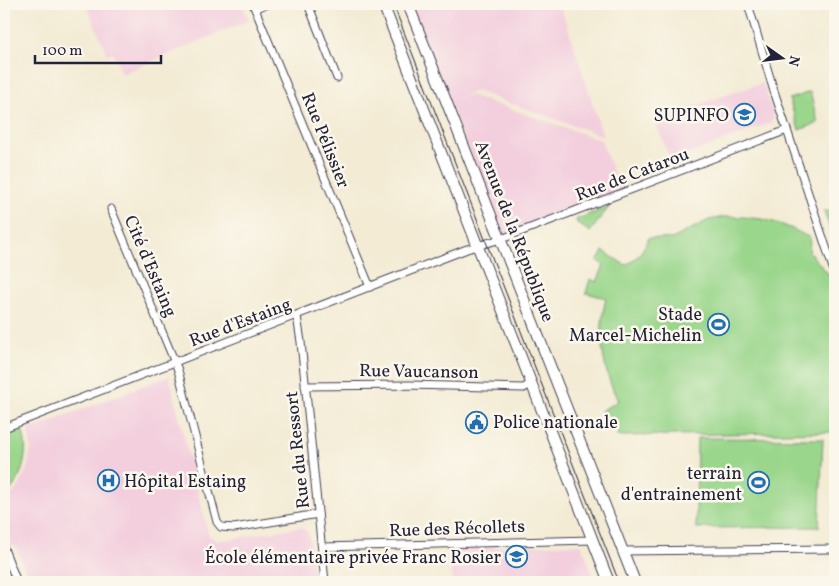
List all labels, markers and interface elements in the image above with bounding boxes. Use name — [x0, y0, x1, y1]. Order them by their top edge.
scale bar — [35, 32, 161, 64]
north arrow — [756, 32, 806, 82]
text: 100 m — [42, 41, 82, 62]
text: N — [783, 54, 804, 68]
street label: Rue Pélissier — [294, 89, 355, 192]
school or university icon: SUPINFO — [733, 103, 757, 127]
place label: SUPINFO — [653, 104, 729, 129]
street label: Avenue de la République — [467, 137, 560, 326]
street label: Rue de Catarou — [572, 142, 693, 209]
street label: Cité d'Estaing — [117, 212, 182, 321]
street label: Rue d'Estaing — [186, 293, 295, 354]
place label: Stade Marcel-Michelin — [569, 303, 702, 349]
sports icon: Stade Marcel-Michelin — [706, 312, 730, 336]
street label: Rue Vaucanson — [359, 359, 479, 386]
street label: Rue du Ressort — [280, 390, 317, 510]
public building icon: Police nationale — [465, 410, 489, 434]
place label: Police nationale — [493, 411, 618, 436]
place label: terrain d'entrainement — [621, 462, 742, 508]
hospital icon: Hôpital Estaing — [96, 469, 120, 493]
place label: Hôpital Estaing — [124, 470, 246, 495]
sports icon: terrain d'entrainement — [746, 471, 770, 495]
street label: Rue des Récollets — [389, 515, 525, 544]
school or university icon: École élémentaire privée Franc Rosier — [505, 545, 529, 569]
place label: École élémentaire privée Franc Rosier — [205, 546, 501, 571]

